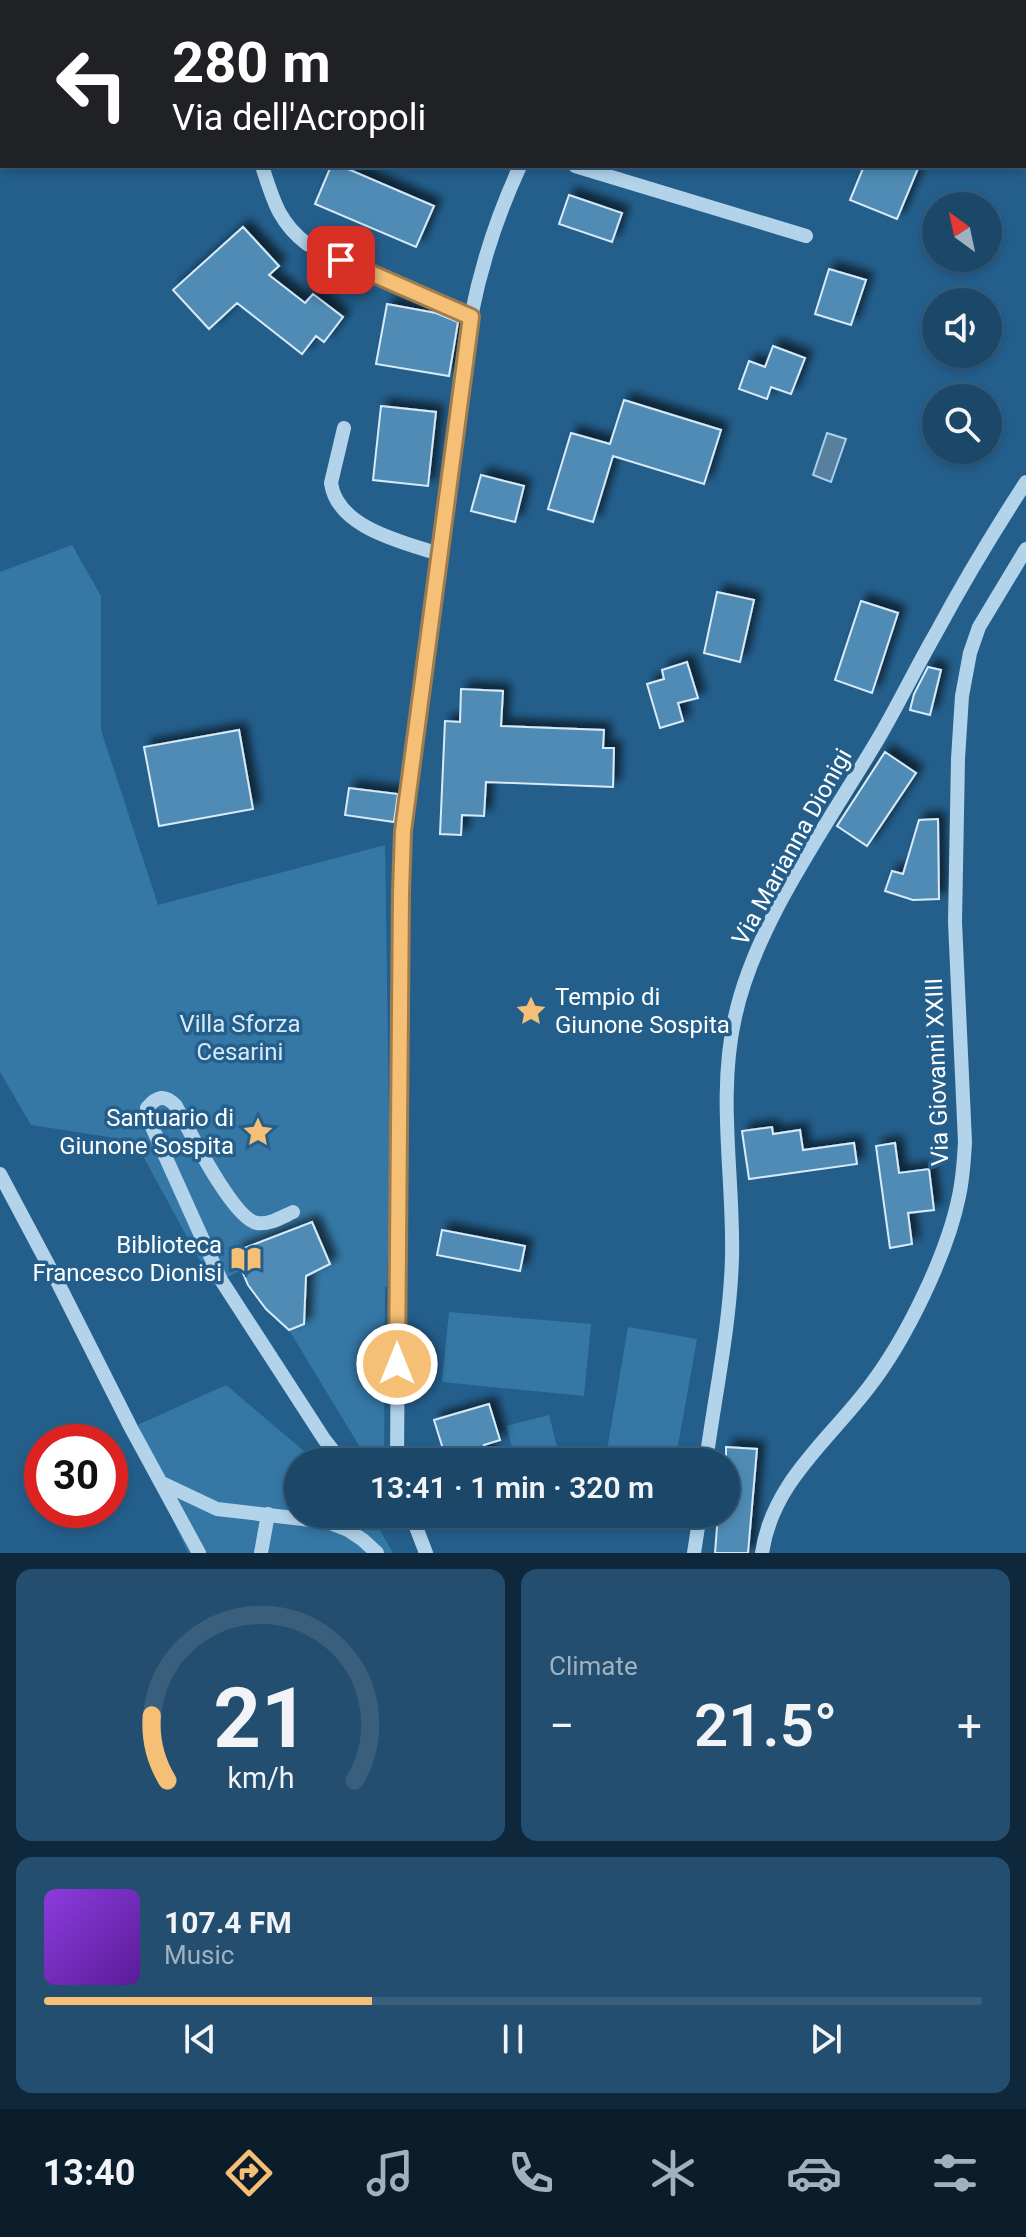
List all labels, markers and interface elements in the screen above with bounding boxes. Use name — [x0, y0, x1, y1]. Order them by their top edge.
text: 280 m — [172, 30, 331, 96]
icon: left — [40, 32, 144, 136]
text: Via dell'Acropoli — [172, 97, 426, 139]
north arrow — [922, 192, 1002, 272]
map controls — [922, 192, 1002, 464]
pin — [307, 226, 375, 294]
icon: arrive — [319, 238, 363, 282]
button: sound — [922, 288, 1002, 368]
button: search — [922, 384, 1002, 464]
street label: Via Marianna Dionigi — [726, 744, 858, 950]
street label: Via Giovanni XXIII — [920, 977, 954, 1167]
place label: Tempio di Giunone Sospita — [555, 983, 730, 1039]
place icon: Tempio di Giunone Sospita — [514, 994, 548, 1028]
park label: Villa Sforza Cesarini — [179, 1010, 301, 1066]
place label: Santuario di Giunone Sospita — [59, 1104, 234, 1160]
place icon: Santuario di Giunone Sospita — [241, 1115, 275, 1149]
place label: Biblioteca Francesco Dionisi — [33, 1231, 222, 1287]
library icon: Biblioteca Francesco Dionisi — [229, 1242, 263, 1276]
position arrow — [355, 1322, 439, 1406]
speed limit sign: 30 — [24, 1424, 128, 1528]
text: 13:41 · 1 min · 320 m — [370, 1470, 654, 1505]
text: Climate — [549, 1651, 638, 1681]
text: 21 — [213, 1670, 308, 1767]
text: 21.5° — [694, 1690, 837, 1761]
text: − — [549, 1700, 574, 1752]
text: + — [957, 1700, 982, 1752]
text: km/h — [227, 1761, 294, 1795]
text: 107.4 FM — [164, 1905, 292, 1940]
text: Music — [164, 1940, 234, 1970]
icon: previous — [178, 2017, 222, 2061]
icon: pause — [491, 2017, 535, 2061]
icon: next — [804, 2017, 848, 2061]
icon: directions — [221, 2145, 277, 2201]
icon: music — [362, 2145, 418, 2201]
icon: phone — [503, 2145, 559, 2201]
icon: climate — [645, 2145, 701, 2201]
icon: car — [786, 2145, 842, 2201]
icon: filters — [927, 2145, 983, 2201]
text: 13:40 — [43, 2152, 135, 2194]

